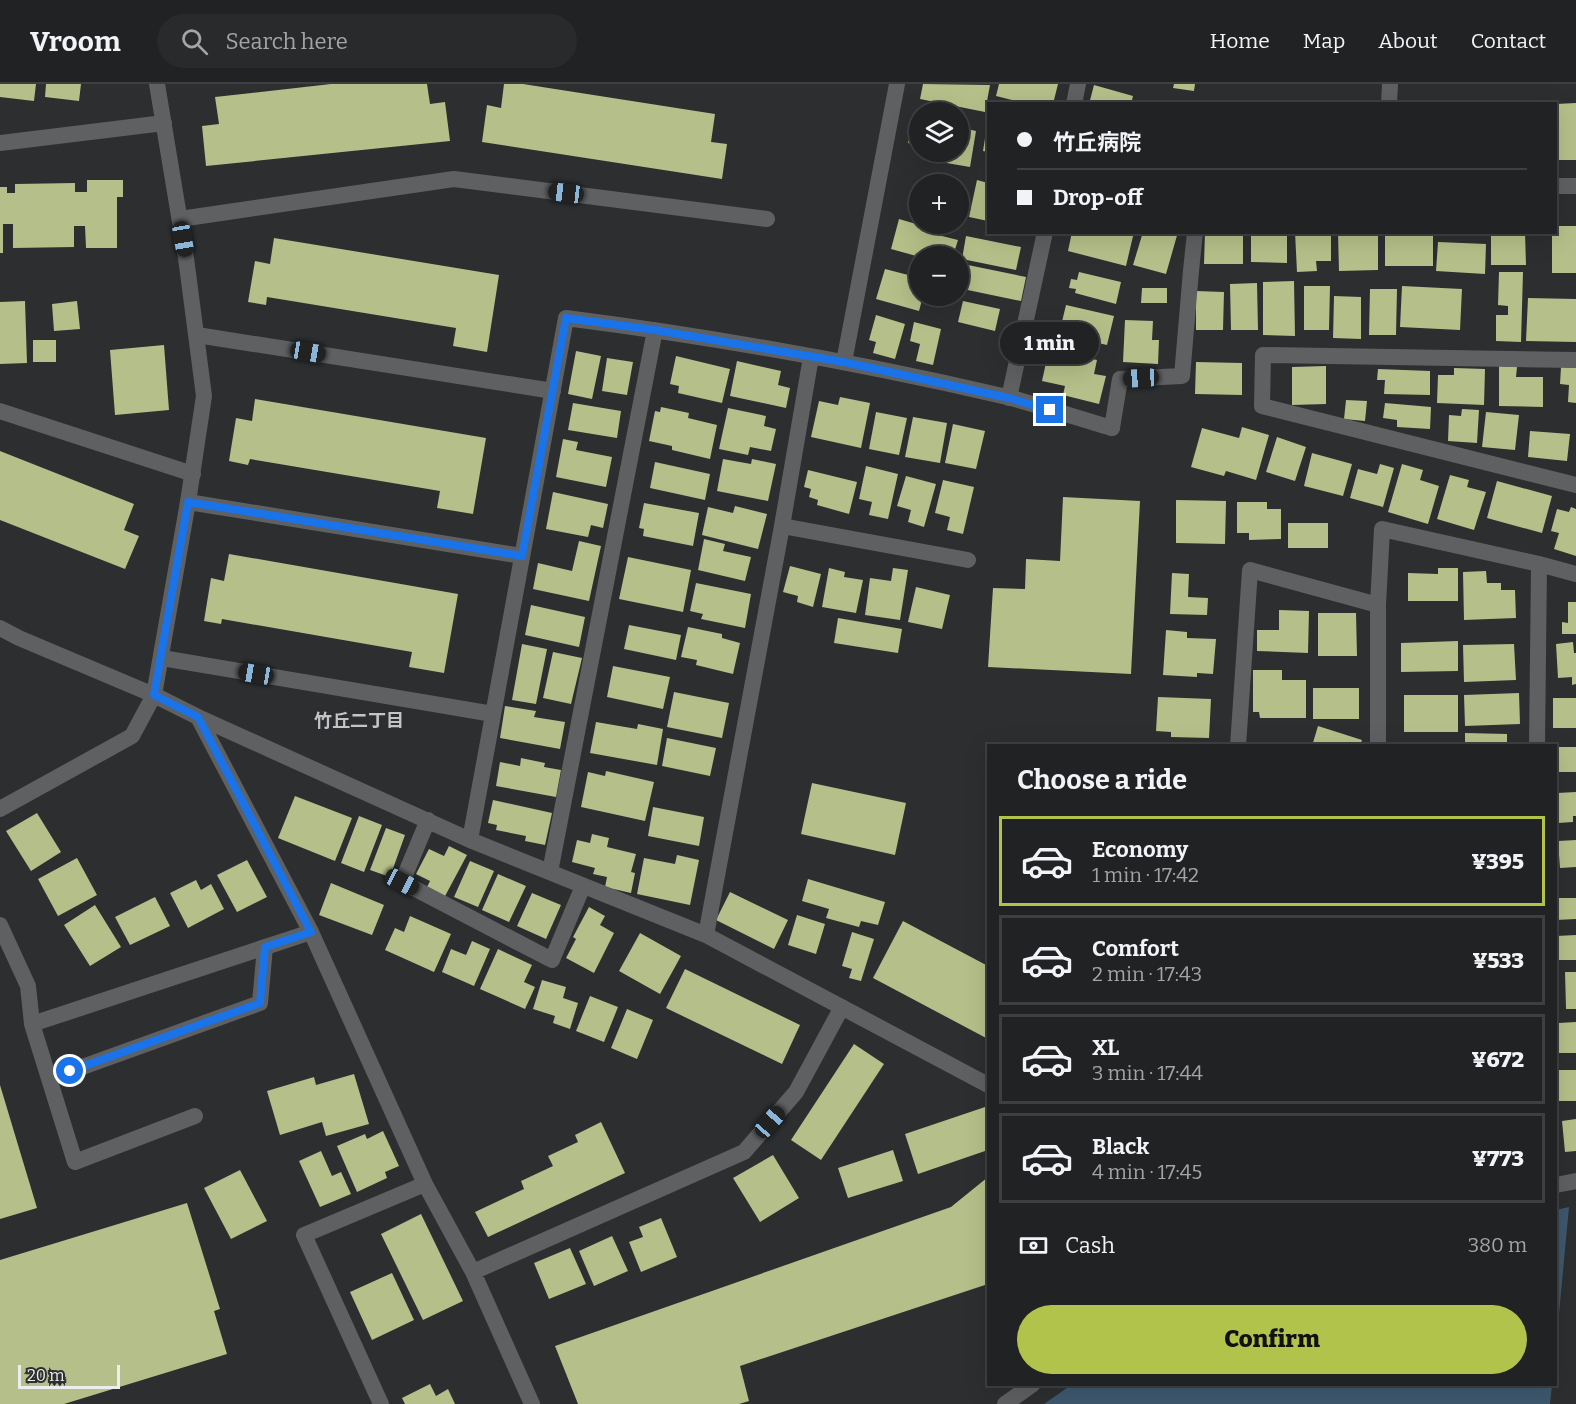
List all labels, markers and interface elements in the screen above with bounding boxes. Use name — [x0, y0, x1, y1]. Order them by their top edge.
search box — [157, 14, 577, 68]
text: Vroom — [30, 25, 121, 58]
icon: search — [178, 25, 211, 58]
text: Search here — [226, 28, 348, 55]
text: Home — [1210, 28, 1270, 54]
text: Map — [1303, 28, 1345, 54]
text: About — [1378, 28, 1438, 54]
text: Contact — [1471, 28, 1546, 54]
map controls — [909, 102, 969, 306]
button: layers — [909, 102, 969, 162]
text: 竹丘病院 — [1053, 129, 1141, 156]
button: + — [909, 174, 969, 234]
car — [547, 182, 585, 204]
text: Drop-off — [1053, 184, 1143, 211]
car — [171, 220, 195, 258]
button: − — [909, 246, 969, 306]
callout: 1 min — [1000, 323, 1100, 365]
text: 1 min — [1024, 331, 1075, 355]
car — [289, 340, 327, 364]
car — [1123, 368, 1159, 388]
route end — [1036, 396, 1063, 423]
car — [237, 662, 275, 686]
district label: 竹丘二丁目 — [314, 710, 404, 732]
text: Choose a ride — [1017, 764, 1187, 796]
icon: car — [1020, 834, 1074, 888]
text: Economy — [1092, 836, 1188, 863]
text: ¥395 — [1472, 848, 1524, 875]
text: 1 min · 17:42 — [1092, 863, 1199, 887]
car — [382, 866, 422, 898]
icon: car — [1020, 933, 1074, 987]
text: Comfort — [1092, 935, 1179, 962]
text: ¥533 — [1473, 947, 1524, 974]
text: 2 min · 17:43 — [1092, 962, 1202, 986]
icon: car — [1020, 1032, 1074, 1086]
text: XL — [1092, 1034, 1119, 1061]
text: ¥672 — [1471, 1046, 1524, 1073]
route start — [56, 1057, 83, 1084]
text: 3 min · 17:44 — [1092, 1061, 1203, 1085]
car — [751, 1103, 789, 1141]
icon: car — [1020, 1131, 1074, 1185]
text: Black — [1092, 1133, 1149, 1160]
text: ¥773 — [1472, 1145, 1524, 1172]
text: 4 min · 17:45 — [1092, 1160, 1202, 1184]
icon: cash — [1017, 1229, 1050, 1262]
text: Cash — [1065, 1232, 1115, 1259]
text: 380 m — [1468, 1233, 1527, 1257]
button: Confirm — [1017, 1305, 1527, 1374]
scale bar — [18, 1362, 120, 1390]
text: 20 m — [27, 1366, 64, 1385]

